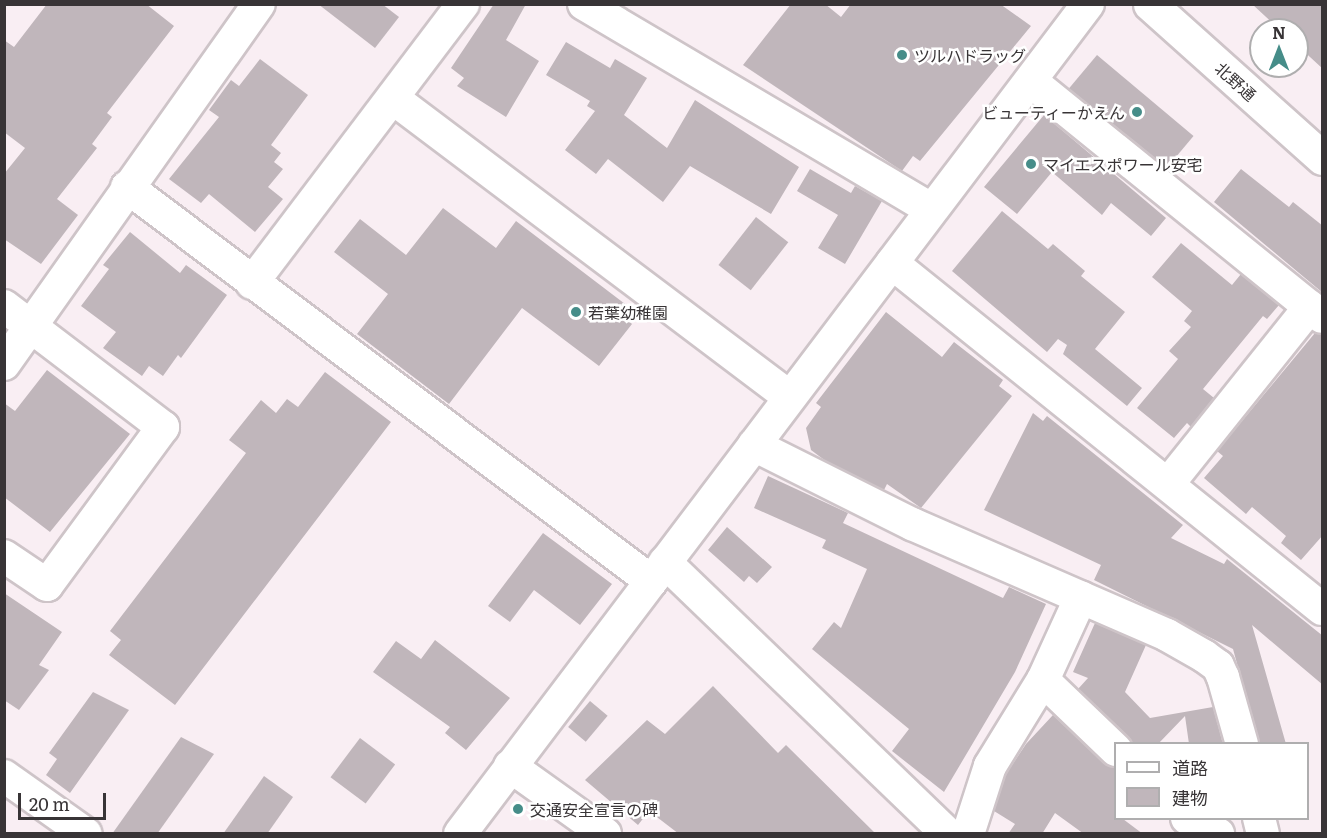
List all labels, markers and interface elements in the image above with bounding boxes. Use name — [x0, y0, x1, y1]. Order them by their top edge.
north arrow — [1249, 18, 1309, 78]
text: N — [1272, 20, 1286, 44]
place label: ツルハドラッグ — [914, 45, 1026, 65]
marker: ツルハドラッグ — [895, 48, 909, 62]
street label: 北野通 — [1212, 58, 1260, 104]
place label: ビューティーかえん — [981, 102, 1125, 122]
marker: ビューティーかえん — [1130, 105, 1144, 119]
place label: マイエスポワール安宅 — [1043, 154, 1203, 174]
marker: マイエスポワール安宅 — [1024, 157, 1038, 171]
place label: 若葉幼稚園 — [588, 302, 668, 322]
marker: 若葉幼稚園 — [569, 305, 583, 319]
legend — [1114, 742, 1309, 820]
text: 道路 — [1172, 754, 1208, 781]
scale bar — [21, 781, 110, 819]
text: 建物 — [1172, 784, 1208, 811]
text: 20 m — [29, 790, 70, 817]
place label: 交通安全宣言の碑 — [530, 799, 658, 819]
marker: 交通安全宣言の碑 — [511, 802, 525, 816]

